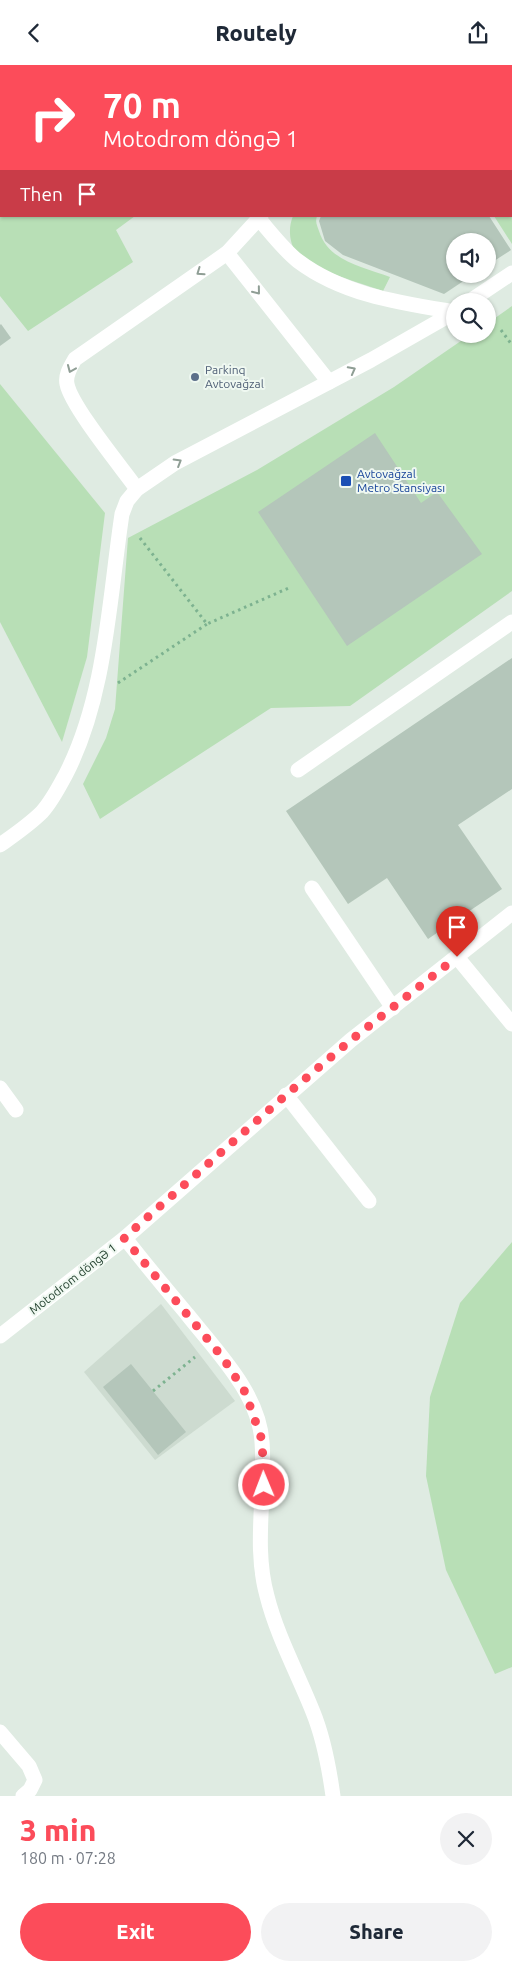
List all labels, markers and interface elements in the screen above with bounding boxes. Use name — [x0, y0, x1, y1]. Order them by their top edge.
icon: back — [20, 19, 48, 47]
icon: share — [464, 19, 492, 47]
text: Routely — [215, 20, 297, 45]
icon: right — [20, 85, 85, 150]
text: 70 m — [103, 85, 181, 125]
text: Motodrom döngə 1 — [103, 126, 298, 151]
icon: arrive — [73, 180, 101, 208]
text: Then — [20, 183, 63, 205]
map controls — [446, 233, 496, 343]
button: sound — [446, 233, 496, 283]
one-way arrow — [196, 266, 205, 275]
one-way arrow — [252, 285, 260, 294]
button: search — [446, 293, 496, 343]
place label: Parkinq Avtovağzal — [205, 363, 264, 390]
one-way arrow — [66, 364, 77, 373]
one-way arrow — [347, 366, 356, 376]
marker: Parkinq Avtovağzal — [189, 371, 201, 383]
one-way arrow — [172, 458, 181, 468]
place label: Avtovağzal Metro Stansiyası — [357, 467, 445, 494]
marker: Avtovağzal Metro Stansiyası — [339, 474, 353, 488]
pin — [436, 906, 478, 957]
icon: arrive — [443, 913, 471, 941]
street label: Motodrom döngə 1 — [27, 1241, 119, 1317]
position arrow — [237, 1458, 289, 1510]
text: 3 min — [20, 1813, 96, 1847]
button: close — [440, 1813, 492, 1865]
text: 180 m · 07:28 — [20, 1849, 116, 1867]
button: Exit — [20, 1903, 251, 1961]
button: Share — [261, 1903, 492, 1961]

